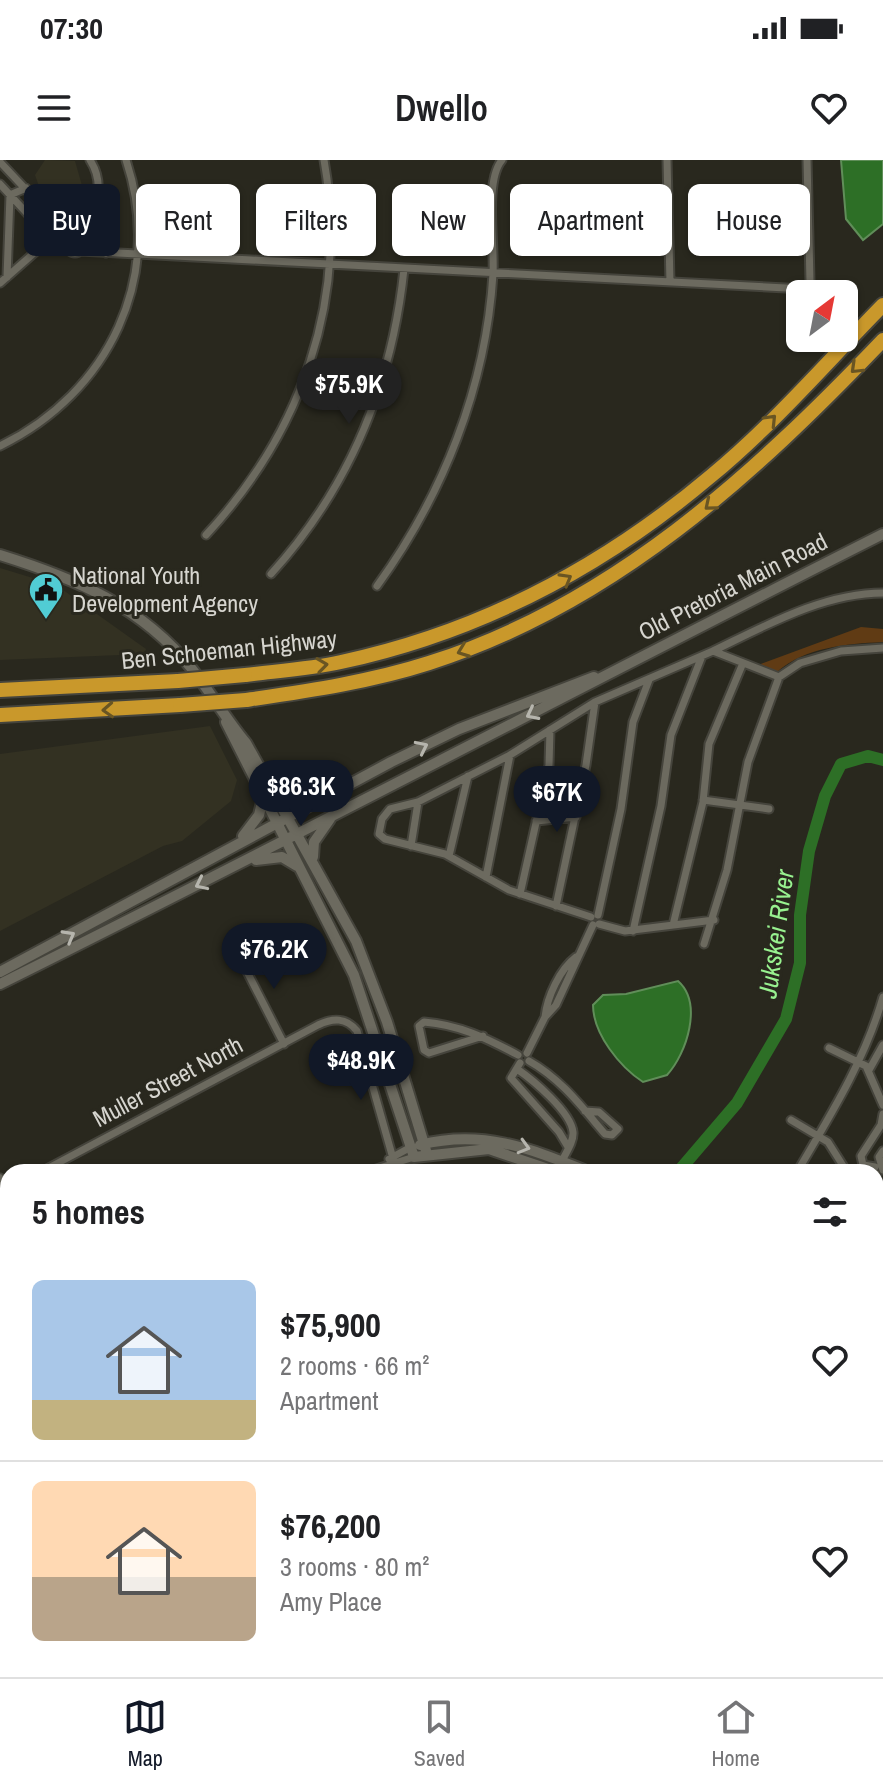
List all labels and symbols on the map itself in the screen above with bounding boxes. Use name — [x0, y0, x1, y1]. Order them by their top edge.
north arrow — [786, 280, 858, 352]
pin: $75.9K — [284, 358, 414, 426]
one-way arrow — [851, 359, 865, 373]
one-way arrow — [762, 415, 776, 429]
one-way arrow — [704, 495, 719, 510]
street label: Old Pretoria Main Road — [633, 525, 832, 648]
place label: National Youth Development Agency — [72, 559, 258, 619]
public building icon: National Youth Development Agency — [27, 571, 65, 621]
one-way arrow — [558, 573, 572, 589]
street label: Ben Schoeman Highway — [120, 622, 338, 676]
one-way arrow — [457, 641, 471, 658]
one-way arrow — [316, 656, 329, 673]
one-way arrow — [101, 702, 114, 719]
one-way arrow — [526, 704, 541, 719]
one-way arrow — [413, 741, 428, 757]
pin: $86.3K — [236, 760, 366, 828]
pin: $67K — [510, 766, 604, 834]
water label: Jukskei River — [749, 867, 802, 1001]
one-way arrow — [195, 874, 210, 890]
pin: $76.2K — [209, 923, 339, 991]
one-way arrow — [61, 930, 75, 945]
street label: Muller Street North — [87, 1028, 248, 1134]
pin: $48.9K — [296, 1034, 426, 1102]
one-way arrow — [517, 1138, 530, 1154]

